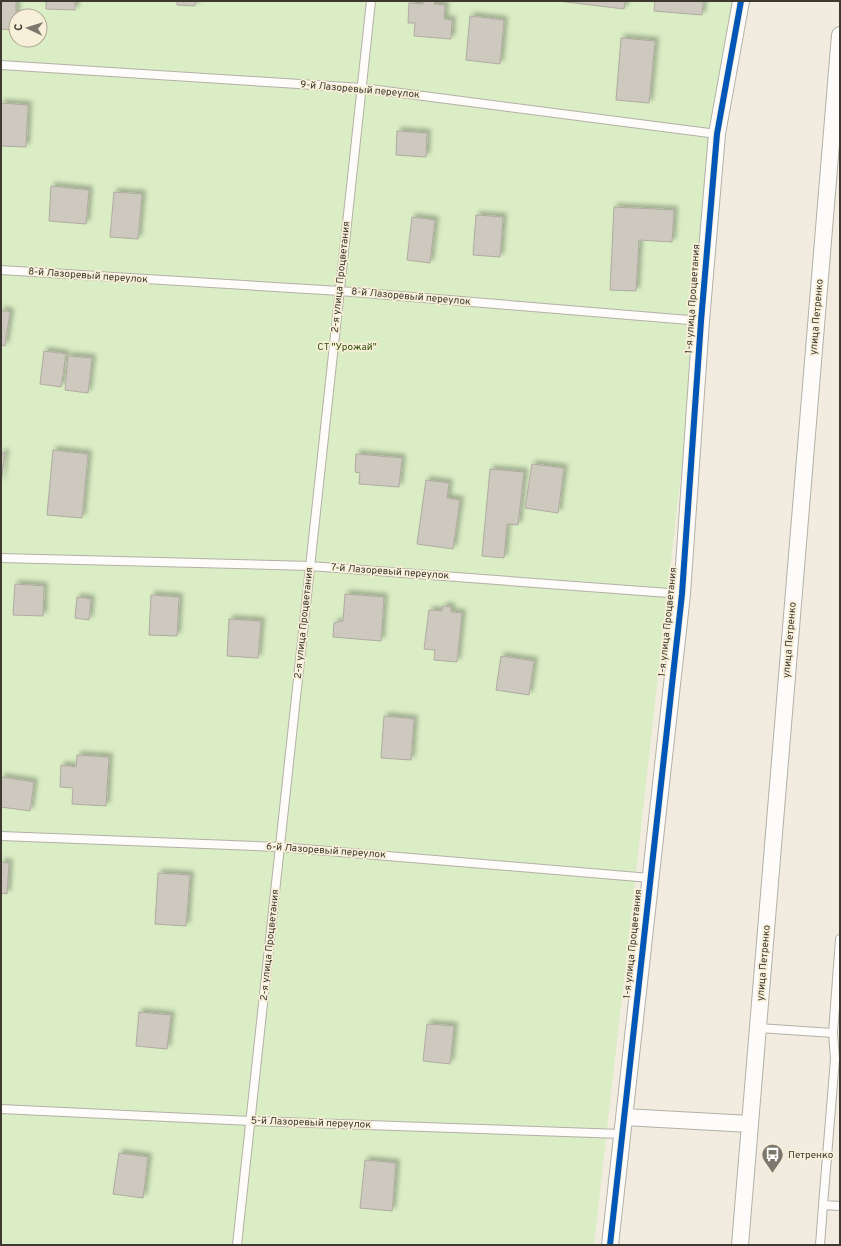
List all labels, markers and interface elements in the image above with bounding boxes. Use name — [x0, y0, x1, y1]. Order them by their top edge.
north arrow — [8, 8, 48, 48]
text: С — [12, 23, 26, 31]
street label: 9-й Лазоревый переулок — [300, 78, 421, 102]
street label: 2-я улица Процветания — [329, 221, 353, 333]
street label: 1-я улица Процветания — [683, 244, 703, 354]
street label: 8-й Лазоревый переулок — [28, 265, 149, 287]
street label: улица Петренко — [807, 278, 827, 356]
street label: 8-й Лазоревый переулок — [351, 285, 472, 309]
park label: СТ "Урожай" — [317, 341, 377, 354]
street label: 7-й Лазоревый переулок — [330, 561, 450, 583]
street label: 2-я улица Процветания — [292, 567, 316, 679]
street label: 1-я улица Процветания — [656, 567, 680, 677]
street label: улица Петренко — [780, 601, 800, 679]
street label: 6-й Лазоревый переулок — [266, 840, 387, 862]
street label: 2-я улица Процветания — [258, 889, 282, 1001]
street label: 1-я улица Процветания — [621, 889, 645, 999]
street label: улица Петренко — [754, 924, 774, 1002]
street label: 5-й Лазоревый переулок — [251, 1114, 372, 1132]
bus stop icon: Петренко — [760, 1142, 786, 1175]
place label: Петренко — [788, 1149, 834, 1162]

